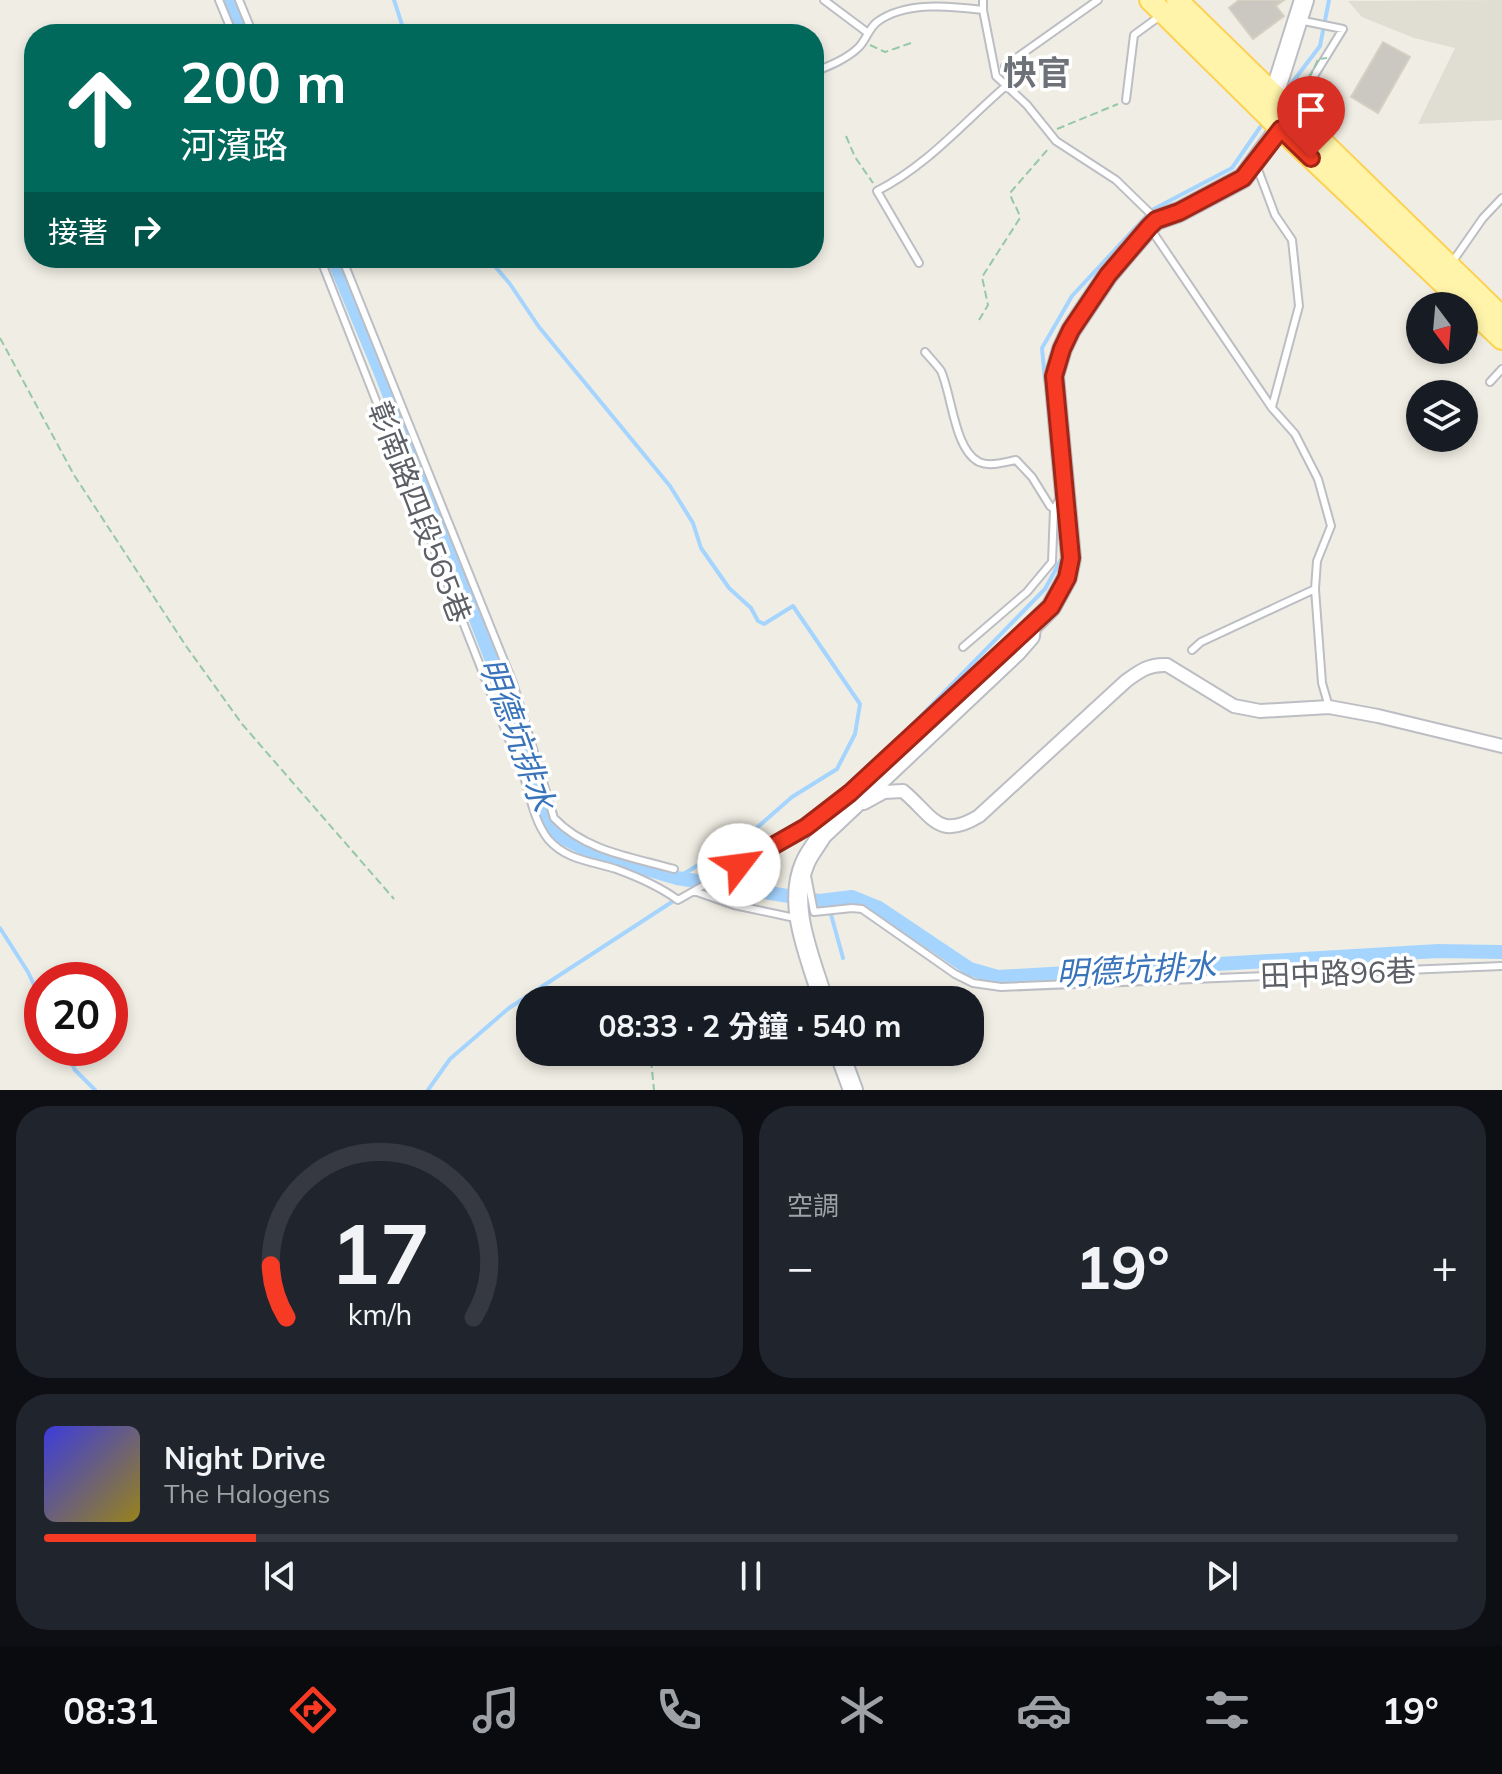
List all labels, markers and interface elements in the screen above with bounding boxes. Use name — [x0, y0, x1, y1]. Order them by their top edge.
text: 200 m — [180, 47, 347, 117]
district label: 快官 — [1003, 51, 1071, 94]
icon: ahead — [48, 56, 152, 160]
pin — [1277, 76, 1345, 158]
icon: arrive — [1289, 88, 1333, 132]
text: 河濱路 — [180, 122, 288, 167]
icon: right — [124, 208, 168, 252]
text: 接著 — [48, 213, 108, 251]
north arrow — [1406, 292, 1478, 364]
map controls — [1406, 292, 1478, 452]
button: layers — [1406, 380, 1478, 452]
street label: 彰南路四段565巷 — [360, 396, 480, 628]
water label: 明德坑排水 — [472, 652, 565, 818]
position arrow — [697, 823, 781, 907]
water label: 明德坑排水 — [1055, 945, 1219, 993]
street label: 田中路96巷 — [1259, 951, 1417, 995]
speed limit sign: 20 — [24, 962, 128, 1066]
text: 08:33 · 2 分鐘 · 540 m — [599, 1007, 901, 1045]
text: 空調 — [787, 1189, 839, 1222]
text: 17 — [330, 1200, 429, 1305]
text: 19° — [1075, 1229, 1170, 1304]
text: − — [787, 1239, 813, 1294]
text: + — [1432, 1239, 1458, 1294]
text: km/h — [347, 1296, 412, 1332]
text: Night Drive — [164, 1439, 326, 1477]
text: The Halogens — [164, 1477, 330, 1510]
icon: previous — [258, 1554, 302, 1598]
icon: pause — [729, 1554, 773, 1598]
icon: next — [1200, 1554, 1244, 1598]
icon: directions — [285, 1682, 341, 1738]
icon: music — [468, 1682, 524, 1738]
icon: phone — [651, 1682, 707, 1738]
icon: climate — [834, 1682, 890, 1738]
icon: car — [1016, 1682, 1072, 1738]
icon: filters — [1199, 1682, 1255, 1738]
text: 08:31 — [63, 1688, 159, 1733]
text: 19° — [1382, 1688, 1439, 1733]

